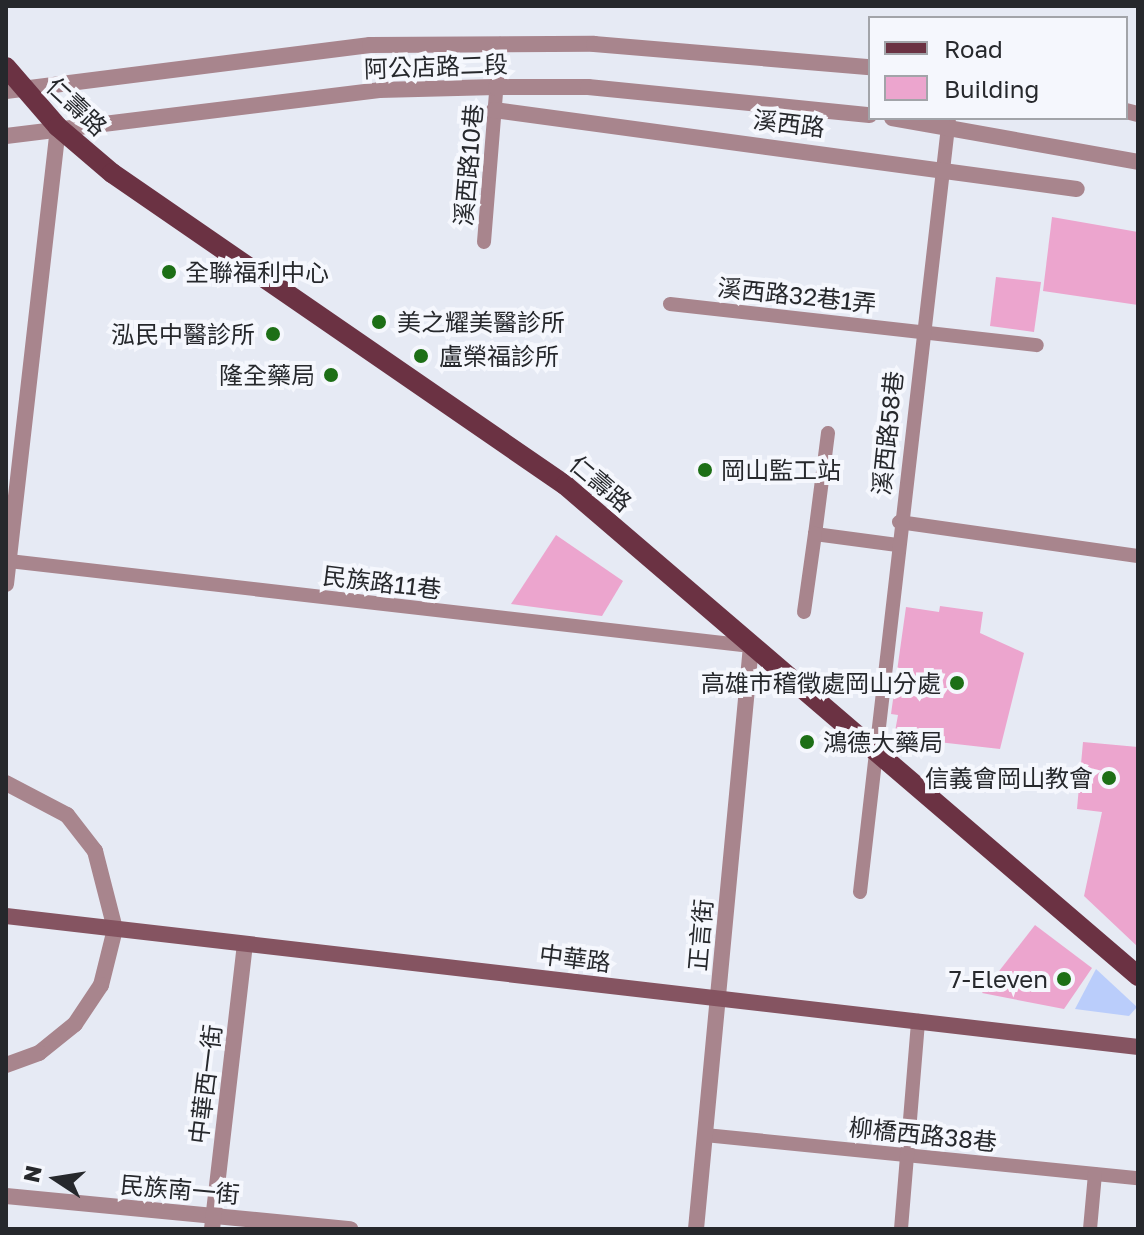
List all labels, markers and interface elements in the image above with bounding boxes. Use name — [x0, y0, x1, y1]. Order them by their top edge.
legend — [868, 16, 1128, 120]
text: Road — [944, 34, 1003, 63]
street label: 阿公店路二段 — [364, 49, 508, 83]
street label: 仁壽路 — [41, 71, 113, 141]
text: Building — [944, 74, 1039, 103]
street label: 溪西路10巷 — [448, 103, 488, 227]
street label: 溪西路 — [752, 104, 826, 142]
place label: 全聯福利中心 — [185, 258, 329, 286]
marker: 全聯福利中心 — [160, 263, 178, 281]
street label: 溪西路32巷1弄 — [716, 272, 878, 318]
place label: 美之耀美醫診所 — [397, 308, 565, 336]
marker: 美之耀美醫診所 — [368, 311, 390, 333]
place label: 泓民中醫診所 — [111, 320, 255, 348]
marker: 泓民中醫診所 — [262, 323, 284, 345]
place label: 盧榮福診所 — [439, 342, 559, 370]
marker: 盧榮福診所 — [410, 345, 432, 367]
place label: 隆全藥局 — [219, 361, 315, 389]
marker: 隆全藥局 — [322, 366, 340, 384]
street label: 溪西路58巷 — [866, 370, 908, 496]
street label: 仁壽路 — [564, 449, 638, 517]
place label: 岡山監工站 — [721, 456, 841, 484]
marker: 岡山監工站 — [696, 461, 714, 479]
street label: 民族路11巷 — [321, 560, 443, 604]
place label: 高雄市稽徵處岡山分處 — [701, 669, 941, 697]
marker: 高雄市稽徵處岡山分處 — [948, 674, 966, 692]
place label: 鴻德大藥局 — [823, 728, 943, 756]
marker: 鴻德大藥局 — [798, 733, 816, 751]
place label: 信義會岡山教會 — [925, 764, 1093, 792]
marker: 信義會岡山教會 — [1100, 769, 1118, 787]
street label: 正言街 — [683, 898, 717, 972]
street label: 中華路 — [538, 939, 612, 977]
place label: 7-Eleven — [949, 965, 1048, 993]
marker: 7-Eleven — [1055, 970, 1073, 988]
street label: 中華西一街 — [183, 1023, 227, 1145]
street label: 柳橋西路38巷 — [848, 1112, 998, 1156]
north arrow — [16, 1139, 96, 1219]
text: N — [17, 1163, 47, 1185]
street label: 民族南一街 — [119, 1169, 241, 1209]

